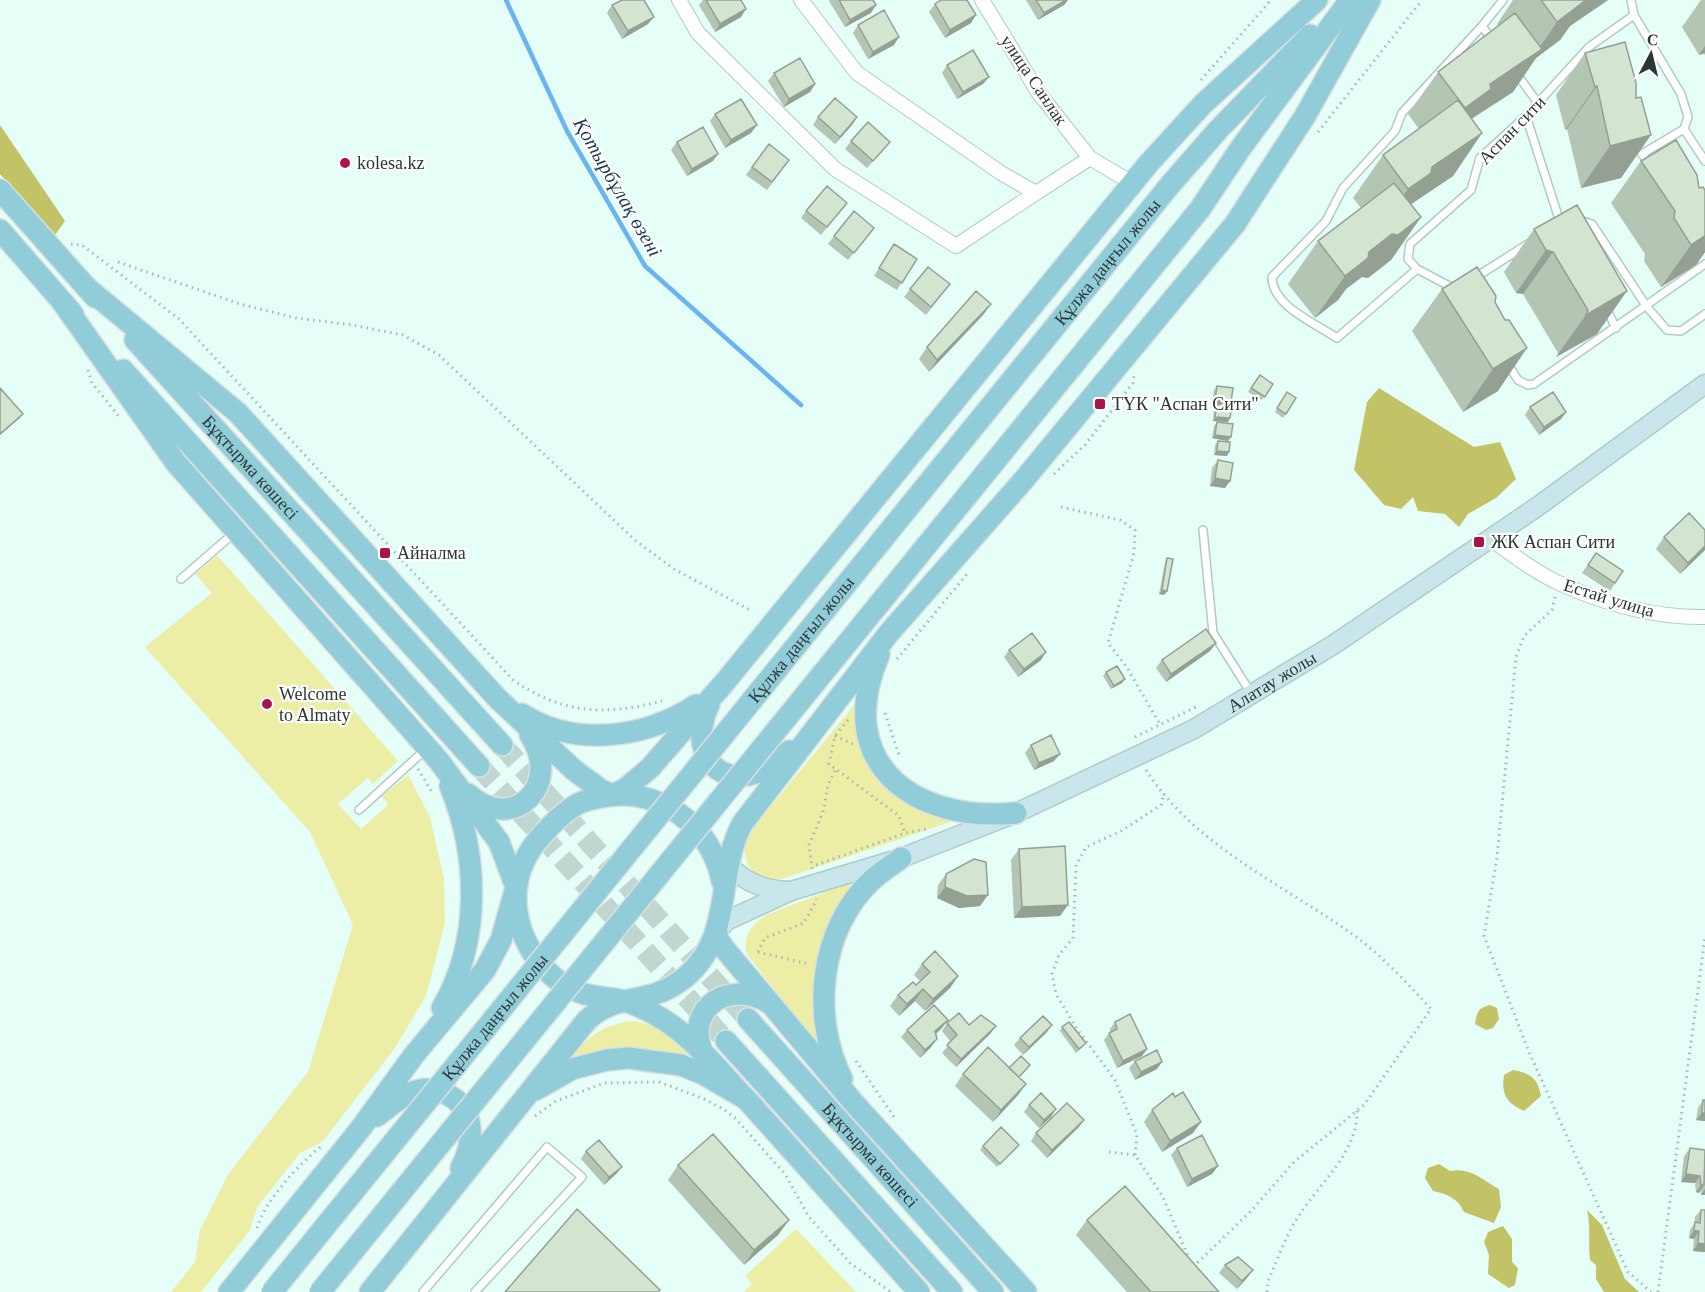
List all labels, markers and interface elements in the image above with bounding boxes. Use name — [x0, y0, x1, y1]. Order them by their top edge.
north arrow — [1621, 24, 1681, 84]
text: С — [1646, 30, 1660, 49]
street label: улица Санлак — [997, 31, 1072, 129]
street label: Аспан сити — [1474, 91, 1550, 168]
water label: Қотырбұлақ өзені — [568, 113, 667, 261]
place label: kolesa.kz — [357, 153, 424, 173]
marker: kolesa.kz — [338, 156, 352, 170]
street label: Құлжа даңғыл жолы — [1050, 195, 1164, 329]
place label: ТҮК "Аспан Сити" — [1112, 394, 1259, 414]
marker: ТҮК "Аспан Сити" — [1093, 397, 1107, 411]
street label: Бұқтырма көшесі — [198, 411, 303, 524]
place label: ЖК Аспан Сити — [1491, 532, 1615, 552]
marker: ЖК Аспан Сити — [1472, 535, 1486, 549]
place label: Айналма — [397, 543, 466, 563]
marker: Айналма — [378, 546, 392, 560]
street label: Құлжа даңғыл жолы — [744, 573, 858, 707]
street label: Естай улица — [1561, 575, 1657, 621]
street label: Алатау жолы — [1224, 647, 1320, 716]
place label: Welcome to Almaty — [279, 684, 351, 725]
marker: Welcome to Almaty — [260, 697, 274, 711]
street label: Құлжа даңғыл жолы — [438, 950, 552, 1084]
street label: Бұқтырма көшесі — [818, 1099, 922, 1212]

